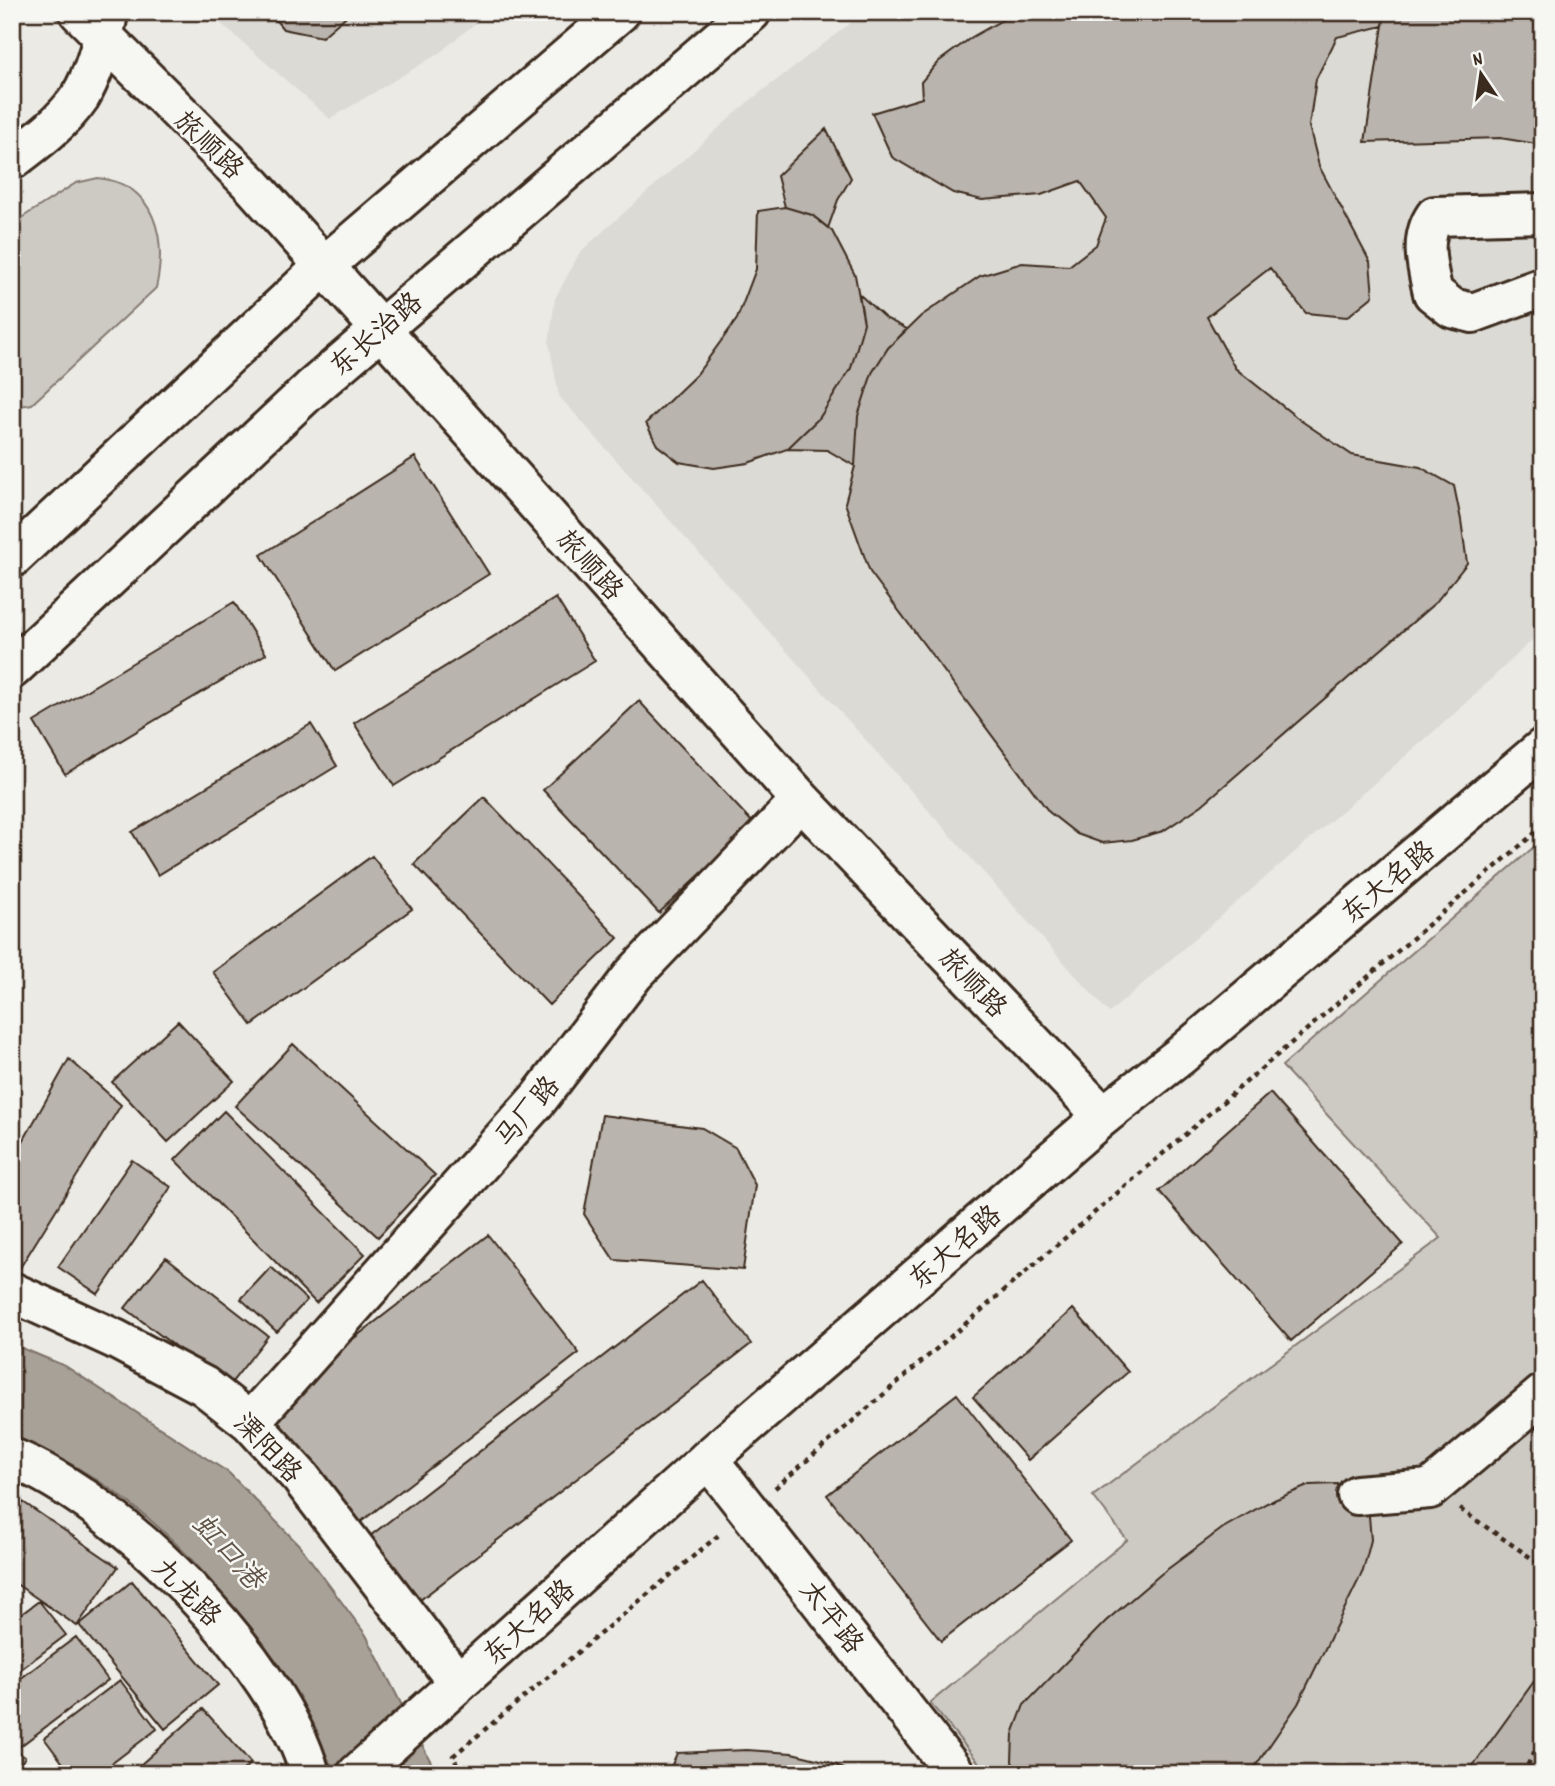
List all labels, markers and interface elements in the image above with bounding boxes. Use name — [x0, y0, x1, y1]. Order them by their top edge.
north arrow — [1446, 38, 1516, 108]
text: N — [1470, 47, 1486, 75]
street label: 旅顺路 — [162, 104, 251, 191]
street label: 东长治路 — [323, 285, 434, 389]
street label: 旅顺路 — [544, 523, 630, 612]
street label: 东大名路 — [1334, 834, 1446, 936]
street label: 旅顺路 — [927, 941, 1014, 1030]
street label: 马厂路 — [488, 1069, 572, 1159]
street label: 东大名路 — [902, 1198, 1013, 1302]
street label: 溧阳路 — [222, 1406, 309, 1495]
water label: 虹口港 — [180, 1506, 274, 1604]
street label: 九龙路 — [141, 1551, 228, 1638]
street label: 东大名路 — [476, 1572, 586, 1677]
street label: 太平路 — [787, 1574, 871, 1664]

